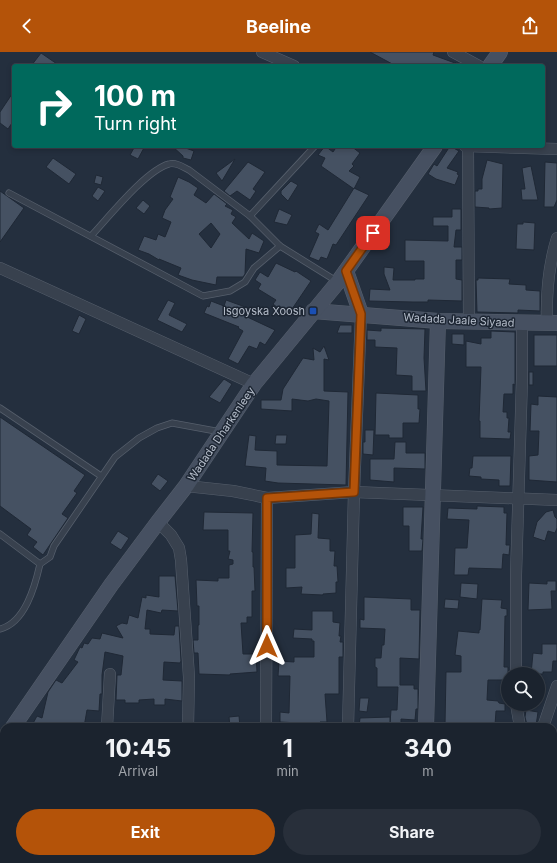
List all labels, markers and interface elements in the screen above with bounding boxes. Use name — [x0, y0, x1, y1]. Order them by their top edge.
icon: back — [16, 15, 38, 37]
icon: share — [519, 15, 541, 37]
text: Beeline — [246, 16, 311, 37]
text: 100 m — [94, 79, 176, 113]
icon: right — [28, 80, 80, 132]
text: Turn right — [94, 113, 177, 134]
pin — [356, 216, 390, 250]
icon: arrive — [362, 222, 384, 244]
place label: Isgoyska Xoosh — [223, 304, 305, 318]
marker: Isgoyska Xoosh — [308, 306, 318, 316]
street label: Wadada Jaale Siyaad — [403, 310, 515, 330]
street label: Wadada Dharkenleey — [184, 384, 258, 484]
position arrow — [246, 625, 288, 667]
map controls — [501, 667, 545, 711]
button: search — [501, 667, 545, 711]
text: 10:45 — [105, 734, 171, 763]
text: 1 — [282, 734, 293, 763]
text: 340 — [404, 734, 452, 763]
text: Arrival — [118, 763, 158, 779]
text: min — [277, 763, 299, 779]
text: m — [422, 763, 434, 779]
button: Exit — [16, 809, 275, 855]
button: Share — [283, 809, 541, 855]

